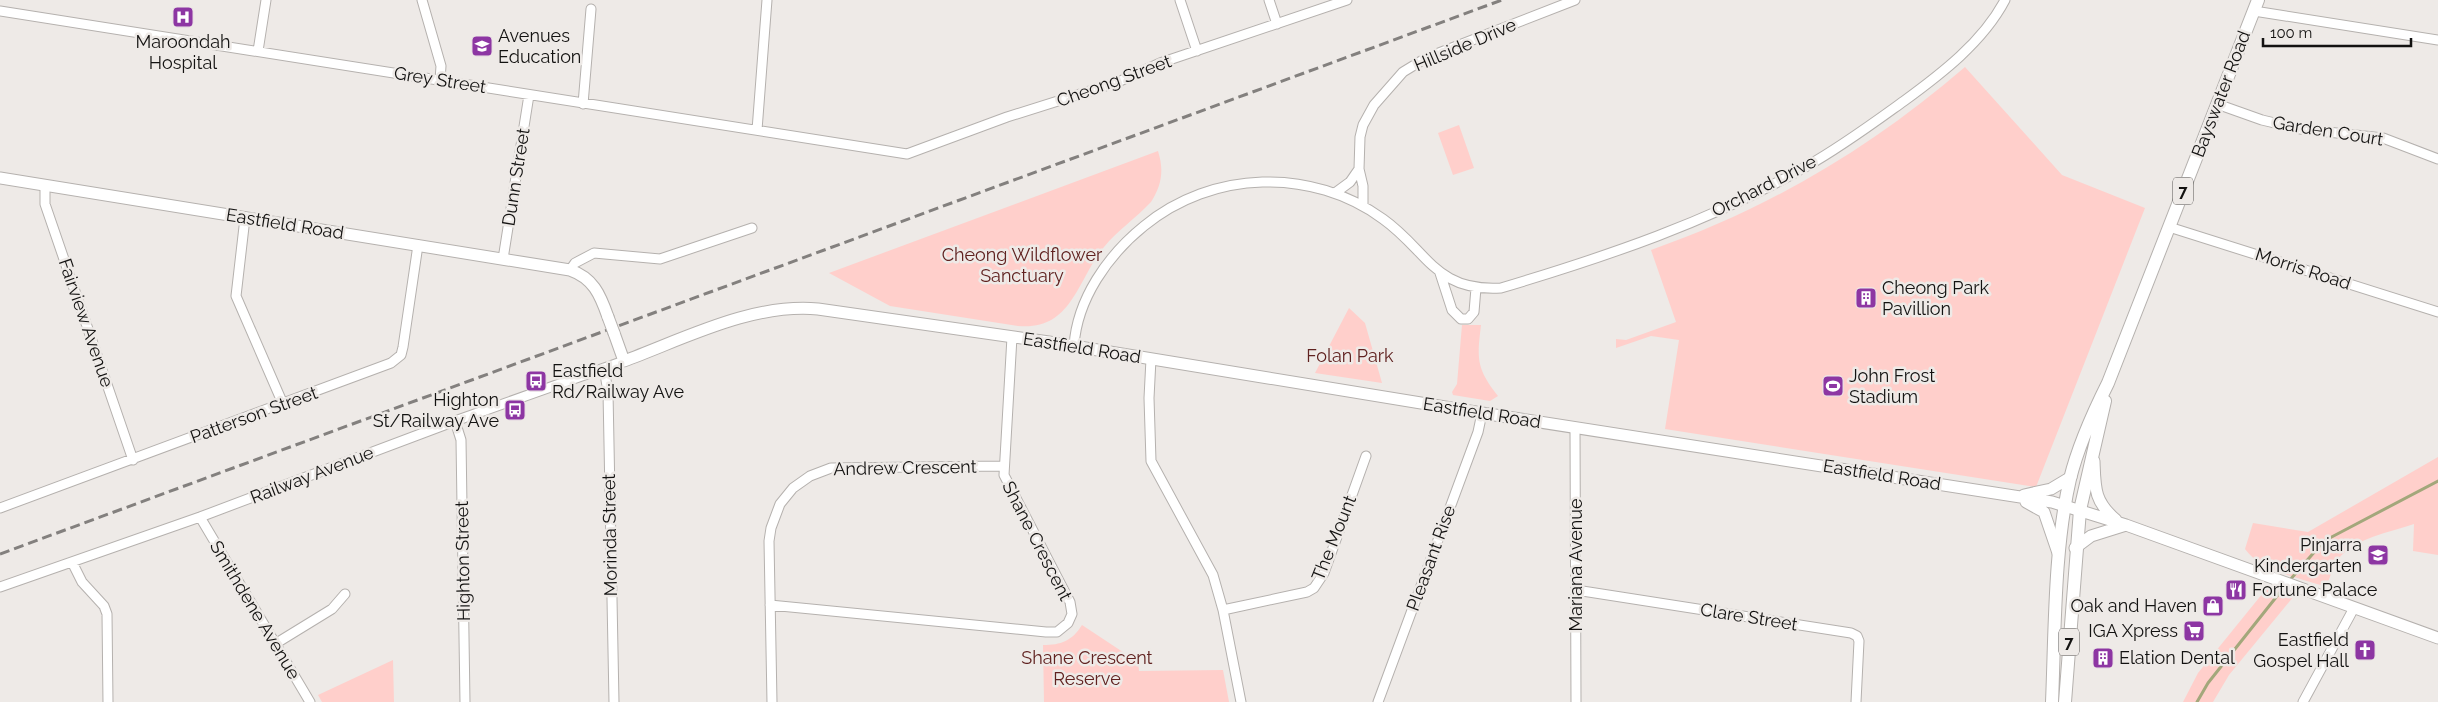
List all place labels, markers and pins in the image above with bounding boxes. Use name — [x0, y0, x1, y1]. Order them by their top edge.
hospital icon: Maroondah Hospital — [171, 5, 195, 29]
place label: Avenues Education — [498, 25, 581, 67]
place label: Maroondah Hospital — [136, 31, 230, 73]
school or university icon: Avenues Education — [470, 34, 494, 58]
place label: Cheong Park Pavillion — [1882, 277, 1990, 319]
building icon: Cheong Park Pavillion — [1854, 286, 1878, 310]
place label: Eastfield Rd/Railway Ave — [552, 360, 685, 402]
place label: John Frost Stadium — [1849, 365, 1935, 407]
bus stop icon: Eastfield Rd/Railway Ave — [524, 369, 548, 393]
sports icon: John Frost Stadium — [1821, 374, 1845, 398]
place label: Highton St/Railway Ave — [373, 389, 499, 431]
bus stop icon: Highton St/Railway Ave — [503, 398, 527, 422]
place label: Pinjarra Kindergarten — [2254, 534, 2362, 576]
school or university icon: Pinjarra Kindergarten — [2366, 543, 2390, 567]
restaurant icon: Fortune Palace — [2224, 578, 2248, 602]
place label: Fortune Palace — [2252, 579, 2378, 600]
shop icon: Oak and Haven — [2201, 594, 2225, 618]
place label: Oak and Haven — [2070, 595, 2197, 616]
supermarket icon: IGA Xpress — [2182, 619, 2206, 643]
place label: IGA Xpress — [2088, 620, 2178, 641]
place label: Eastfield Gospel Hall — [2253, 629, 2349, 671]
church icon: Eastfield Gospel Hall — [2353, 638, 2377, 662]
building icon: Elation Dental — [2091, 646, 2115, 670]
place label: Elation Dental — [2119, 647, 2235, 668]

